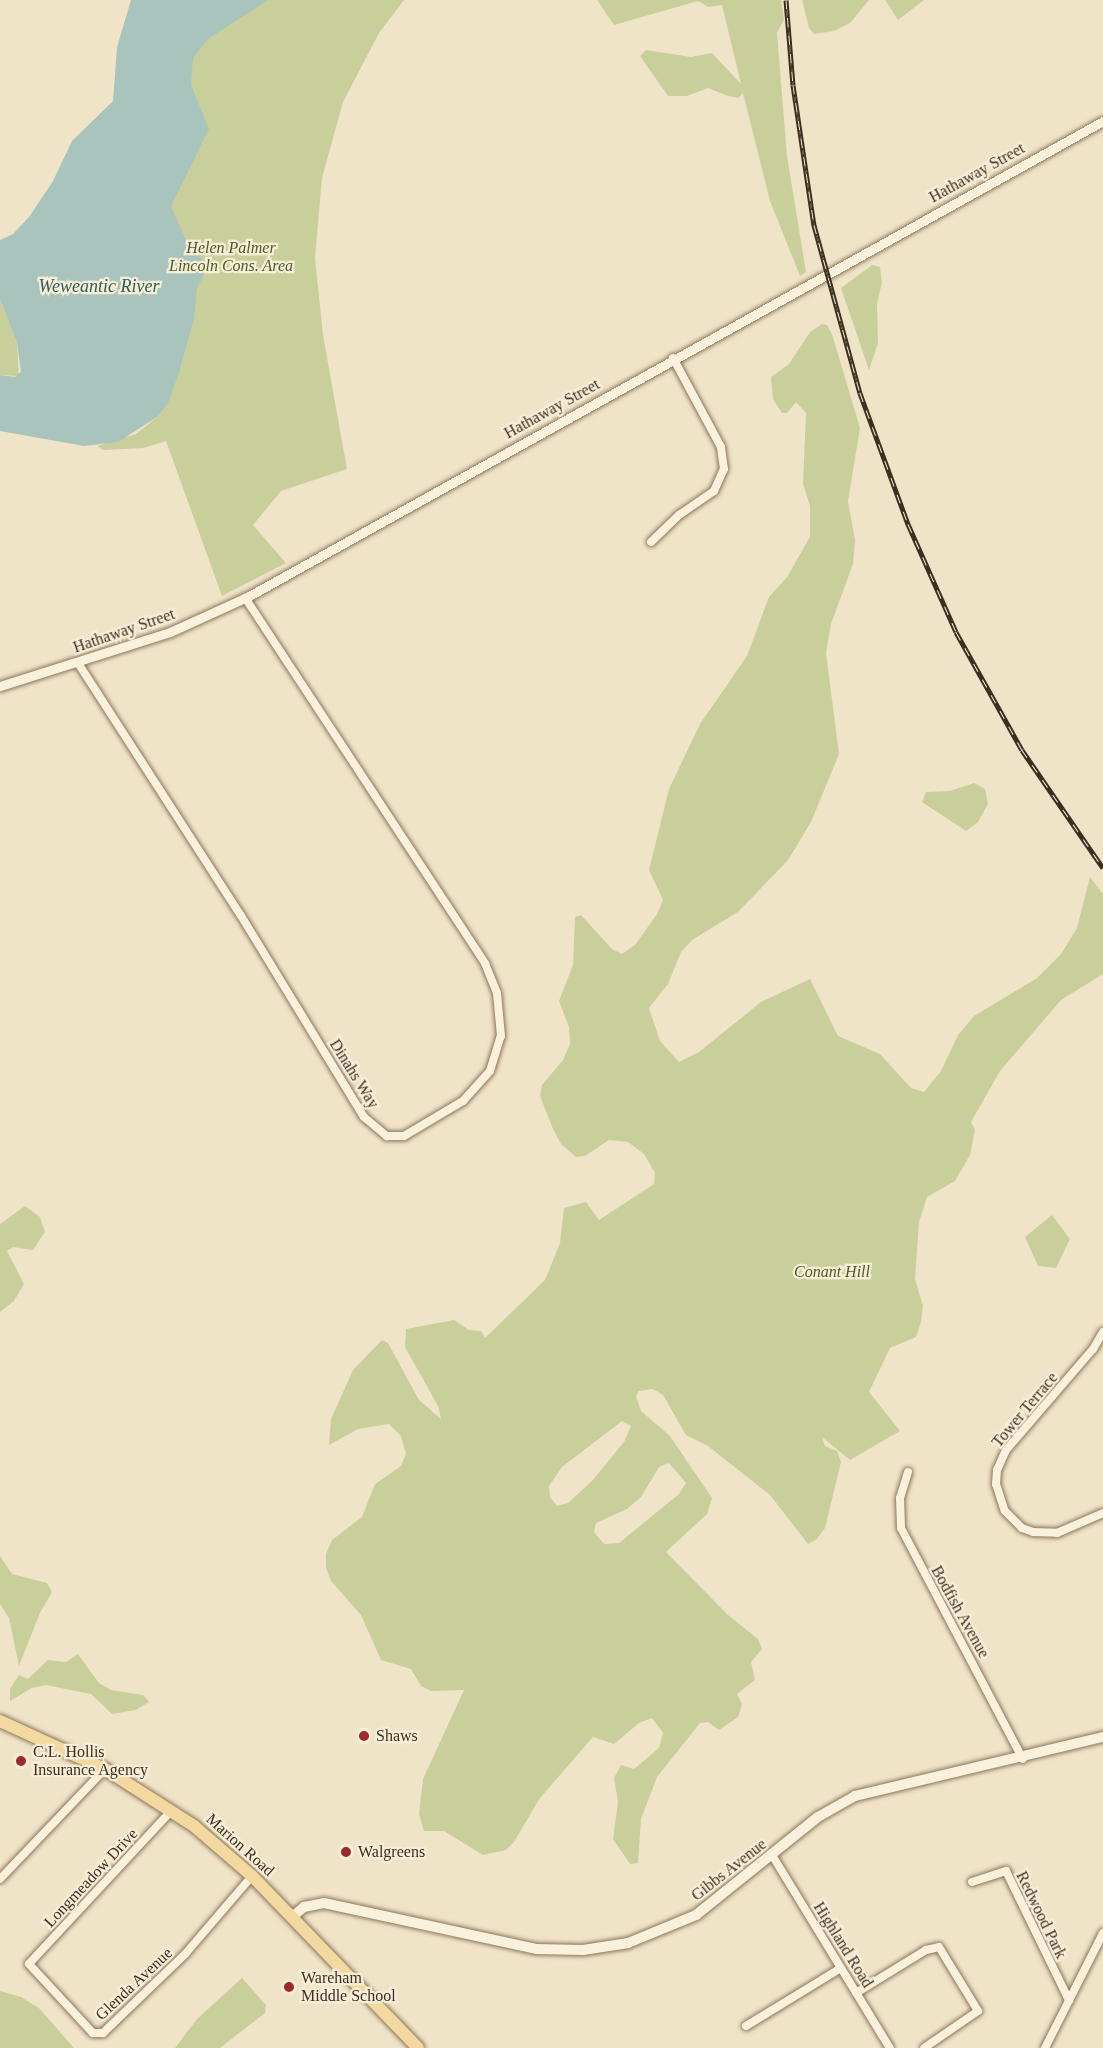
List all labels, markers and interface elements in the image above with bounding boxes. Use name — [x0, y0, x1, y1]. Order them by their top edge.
street label: Hathaway Street — [926, 139, 1028, 207]
park label: Helen Palmer Lincoln Cons. Area — [169, 238, 293, 276]
water label: Weweantic River — [39, 275, 159, 297]
street label: Hathaway Street — [501, 375, 603, 443]
street label: Hathaway Street — [71, 605, 177, 657]
street label: Dinahs Way — [325, 1036, 383, 1112]
park label: Conant Hill — [794, 1262, 870, 1282]
street label: Tower Terrace — [988, 1368, 1062, 1452]
street label: Bodfish Avenue — [927, 1562, 993, 1662]
place label: Shaws — [376, 1726, 418, 1746]
marker: Shaws — [357, 1729, 371, 1743]
place label: C.L. Hollis Insurance Agency — [33, 1742, 149, 1780]
marker: C.L. Hollis Insurance Agency — [14, 1754, 28, 1768]
street label: Marion Road — [202, 1809, 278, 1881]
street label: Longmeadow Drive — [40, 1824, 142, 1932]
street label: Gibbs Avenue — [687, 1834, 771, 1906]
place label: Walgreens — [358, 1842, 425, 1862]
marker: Walgreens — [339, 1845, 353, 1859]
street label: Redwood Park — [1012, 1868, 1070, 1962]
street label: Highland Road — [809, 1899, 877, 1991]
street label: Glenda Avenue — [91, 1943, 177, 2025]
place label: Wareham Middle School — [301, 1968, 396, 2006]
marker: Wareham Middle School — [282, 1980, 296, 1994]

